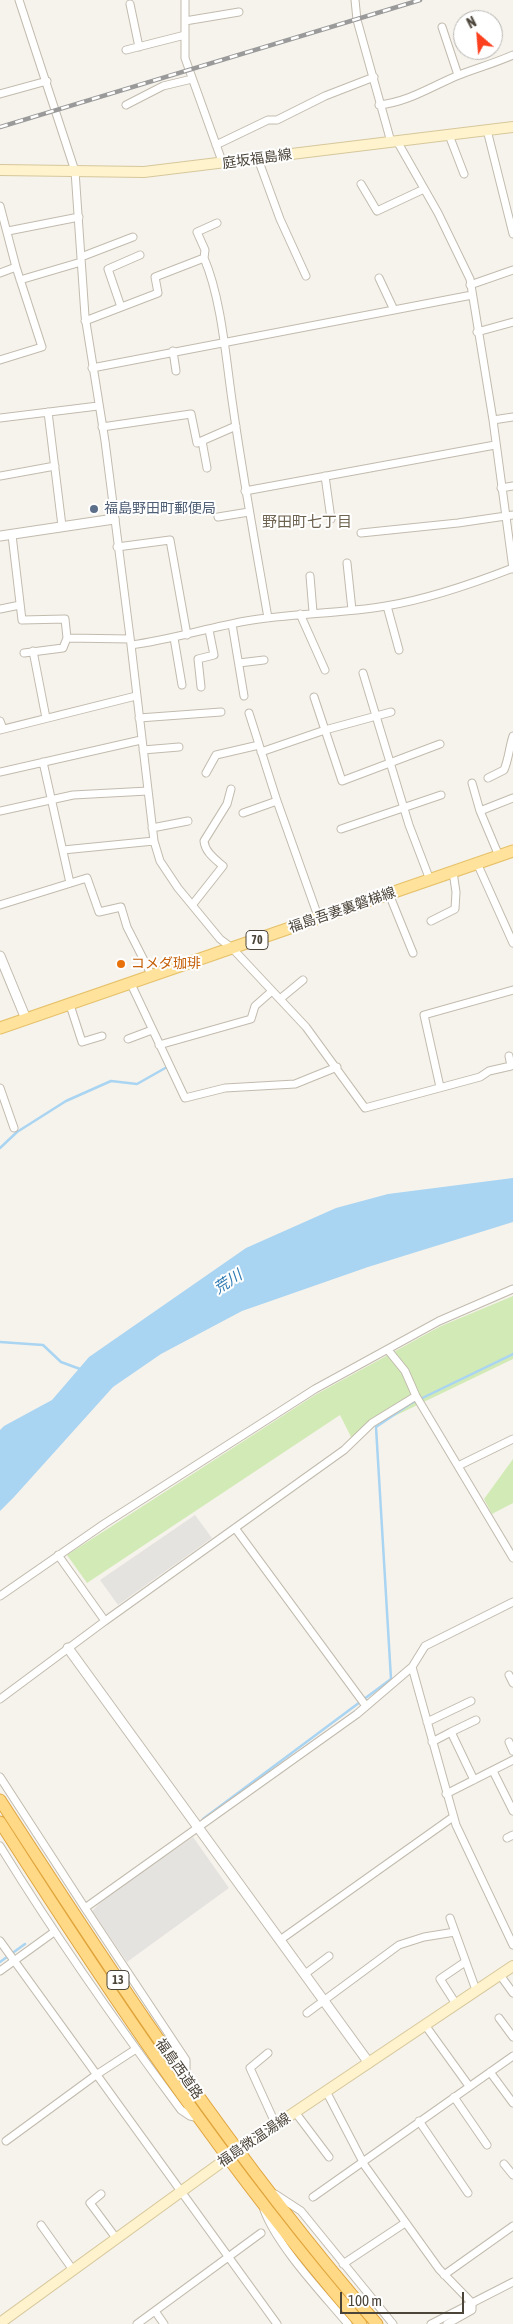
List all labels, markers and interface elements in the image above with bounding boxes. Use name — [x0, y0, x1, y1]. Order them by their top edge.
north arrow — [453, 10, 503, 60]
text: N — [464, 14, 479, 32]
street label: 庭坂福島線 — [221, 146, 293, 172]
place label: 福島野田町郵便局 — [104, 501, 216, 517]
marker: 福島野田町郵便局 — [88, 503, 100, 515]
district label: 野田町七丁目 — [262, 513, 352, 531]
street label: 福島吾妻裏磐梯線 — [286, 884, 398, 936]
road number: 70 — [246, 930, 268, 950]
place label: コメダ珈琲 — [131, 956, 201, 972]
marker: コメダ珈琲 — [115, 958, 127, 970]
water label: 荒川 — [211, 1266, 245, 1298]
road number: 13 — [107, 1970, 129, 1990]
street label: 福島西道路 — [152, 2036, 206, 2102]
street label: 福島微温湯線 — [214, 2110, 294, 2170]
scale bar — [343, 2282, 467, 2314]
text: 100 m — [348, 2292, 382, 2309]

